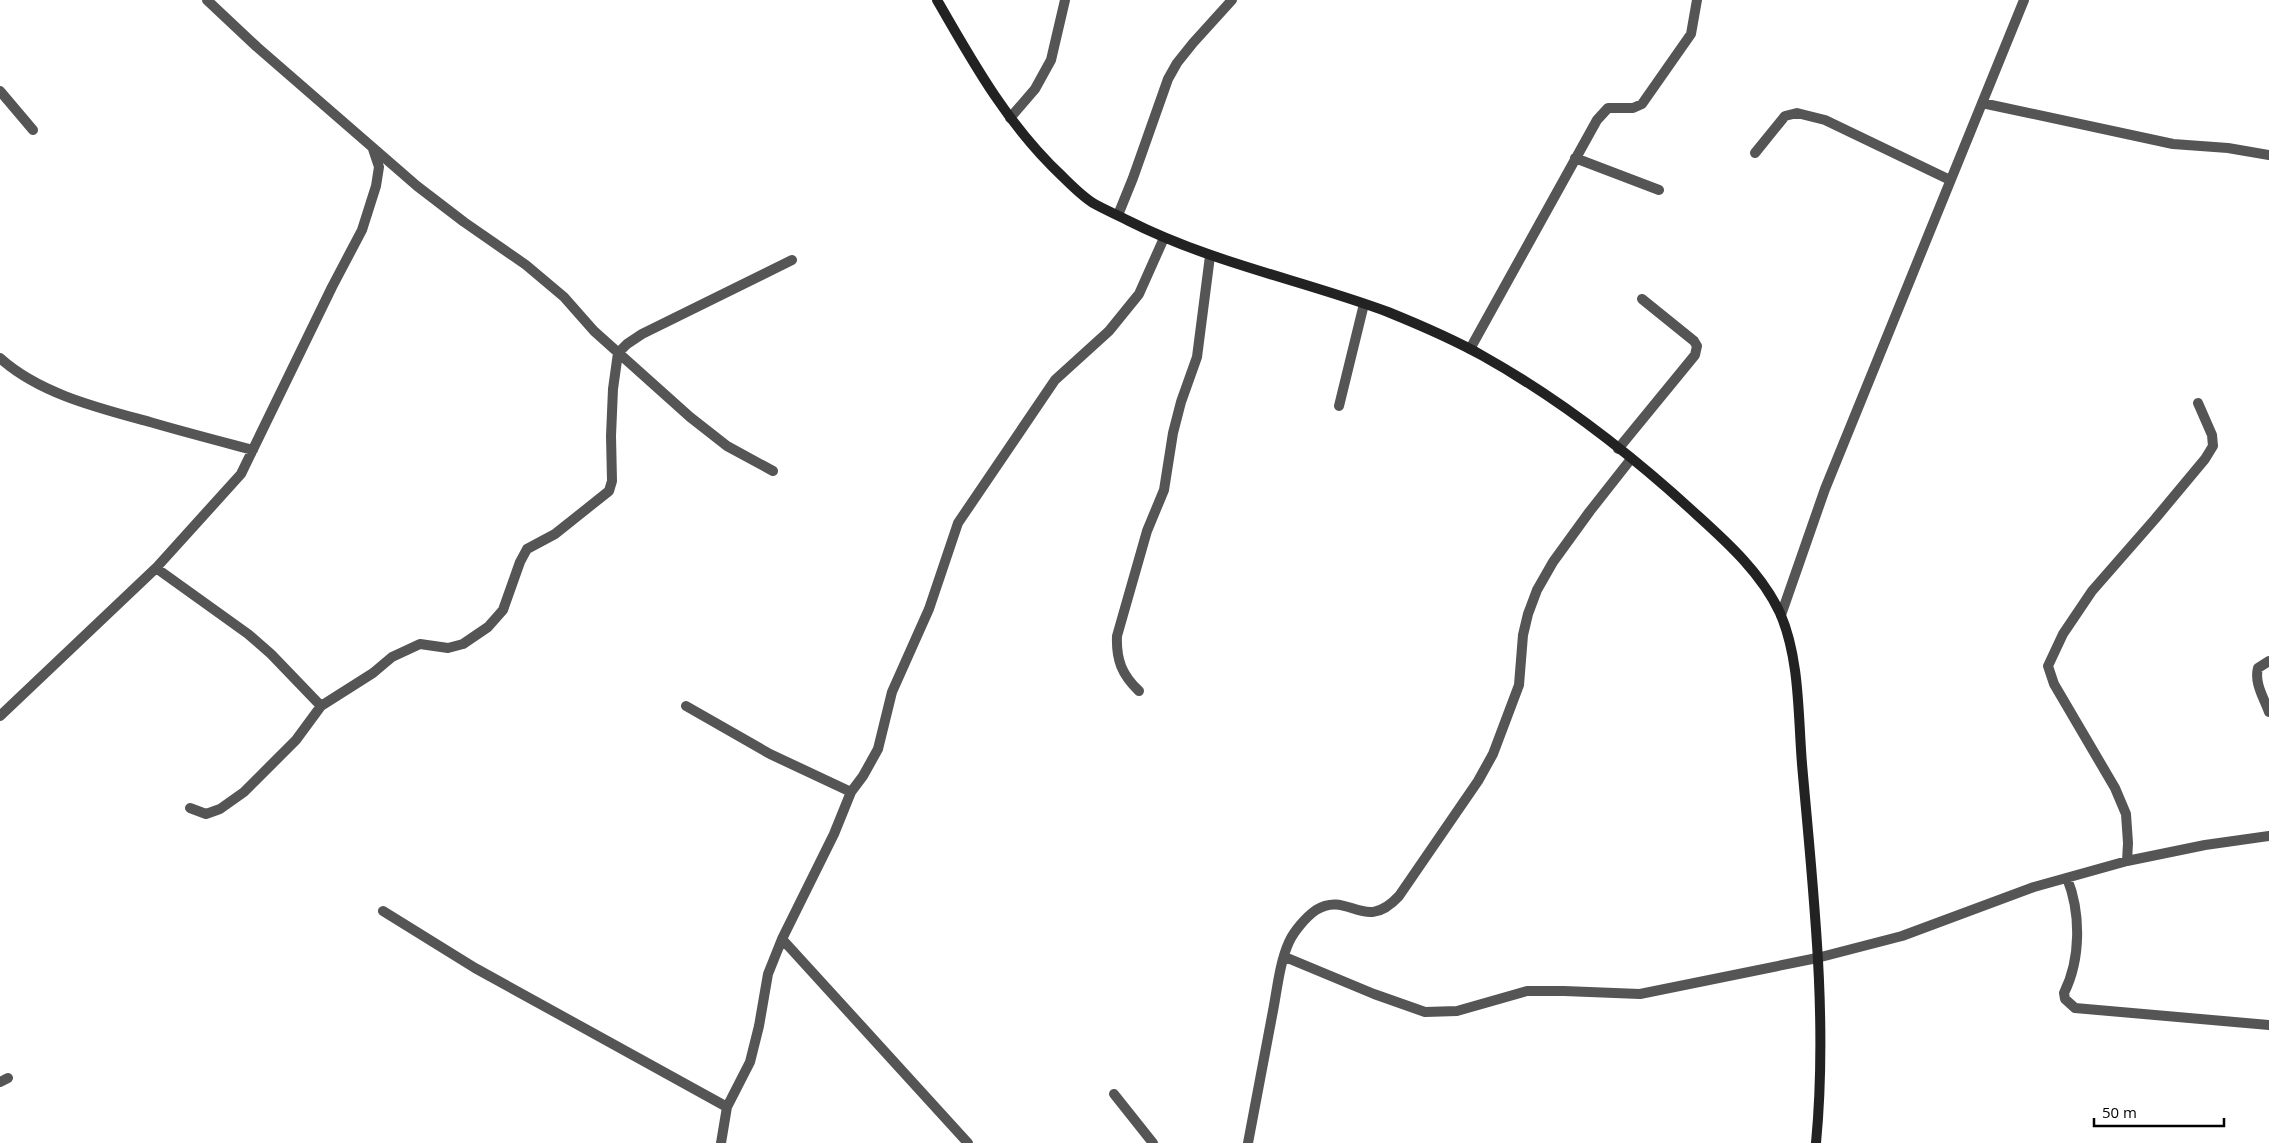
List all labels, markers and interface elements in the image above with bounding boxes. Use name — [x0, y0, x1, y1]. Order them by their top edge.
scale bar — [2094, 1096, 2224, 1128]
text: 50 m — [2102, 1102, 2137, 1122]

